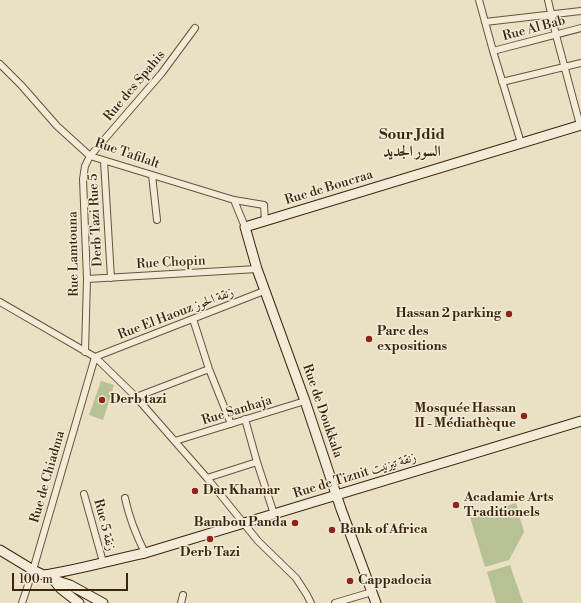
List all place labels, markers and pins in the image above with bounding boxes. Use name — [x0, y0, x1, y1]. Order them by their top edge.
place label: Hassan 2 parking — [396, 306, 501, 322]
marker: Hassan 2 parking — [504, 309, 514, 319]
place label: Parc des expositions — [377, 324, 447, 355]
marker: Parc des expositions — [364, 334, 374, 344]
place label: Derb tazi — [110, 392, 166, 408]
marker: Derb tazi — [97, 395, 107, 405]
place label: Mosquée Hassan II - Médiathèque — [414, 401, 516, 432]
marker: Mosquée Hassan II - Médiathèque — [519, 411, 529, 421]
place label: Dar Khamar — [203, 483, 280, 499]
marker: Dar Khamar — [190, 486, 200, 496]
place label: Acadamie Arts Traditionels — [464, 490, 554, 521]
marker: Acadamie Arts Traditionels — [451, 500, 461, 510]
place label: Bambou Panda — [194, 515, 287, 531]
marker: Bambou Panda — [290, 518, 300, 528]
place label: Bank of Africa — [340, 522, 427, 538]
marker: Bank of Africa — [327, 525, 337, 535]
marker: Derb Tazi — [205, 534, 215, 544]
place label: Derb Tazi — [180, 545, 240, 561]
place label: Cappadocia — [358, 573, 432, 589]
marker: Cappadocia — [345, 576, 355, 586]

